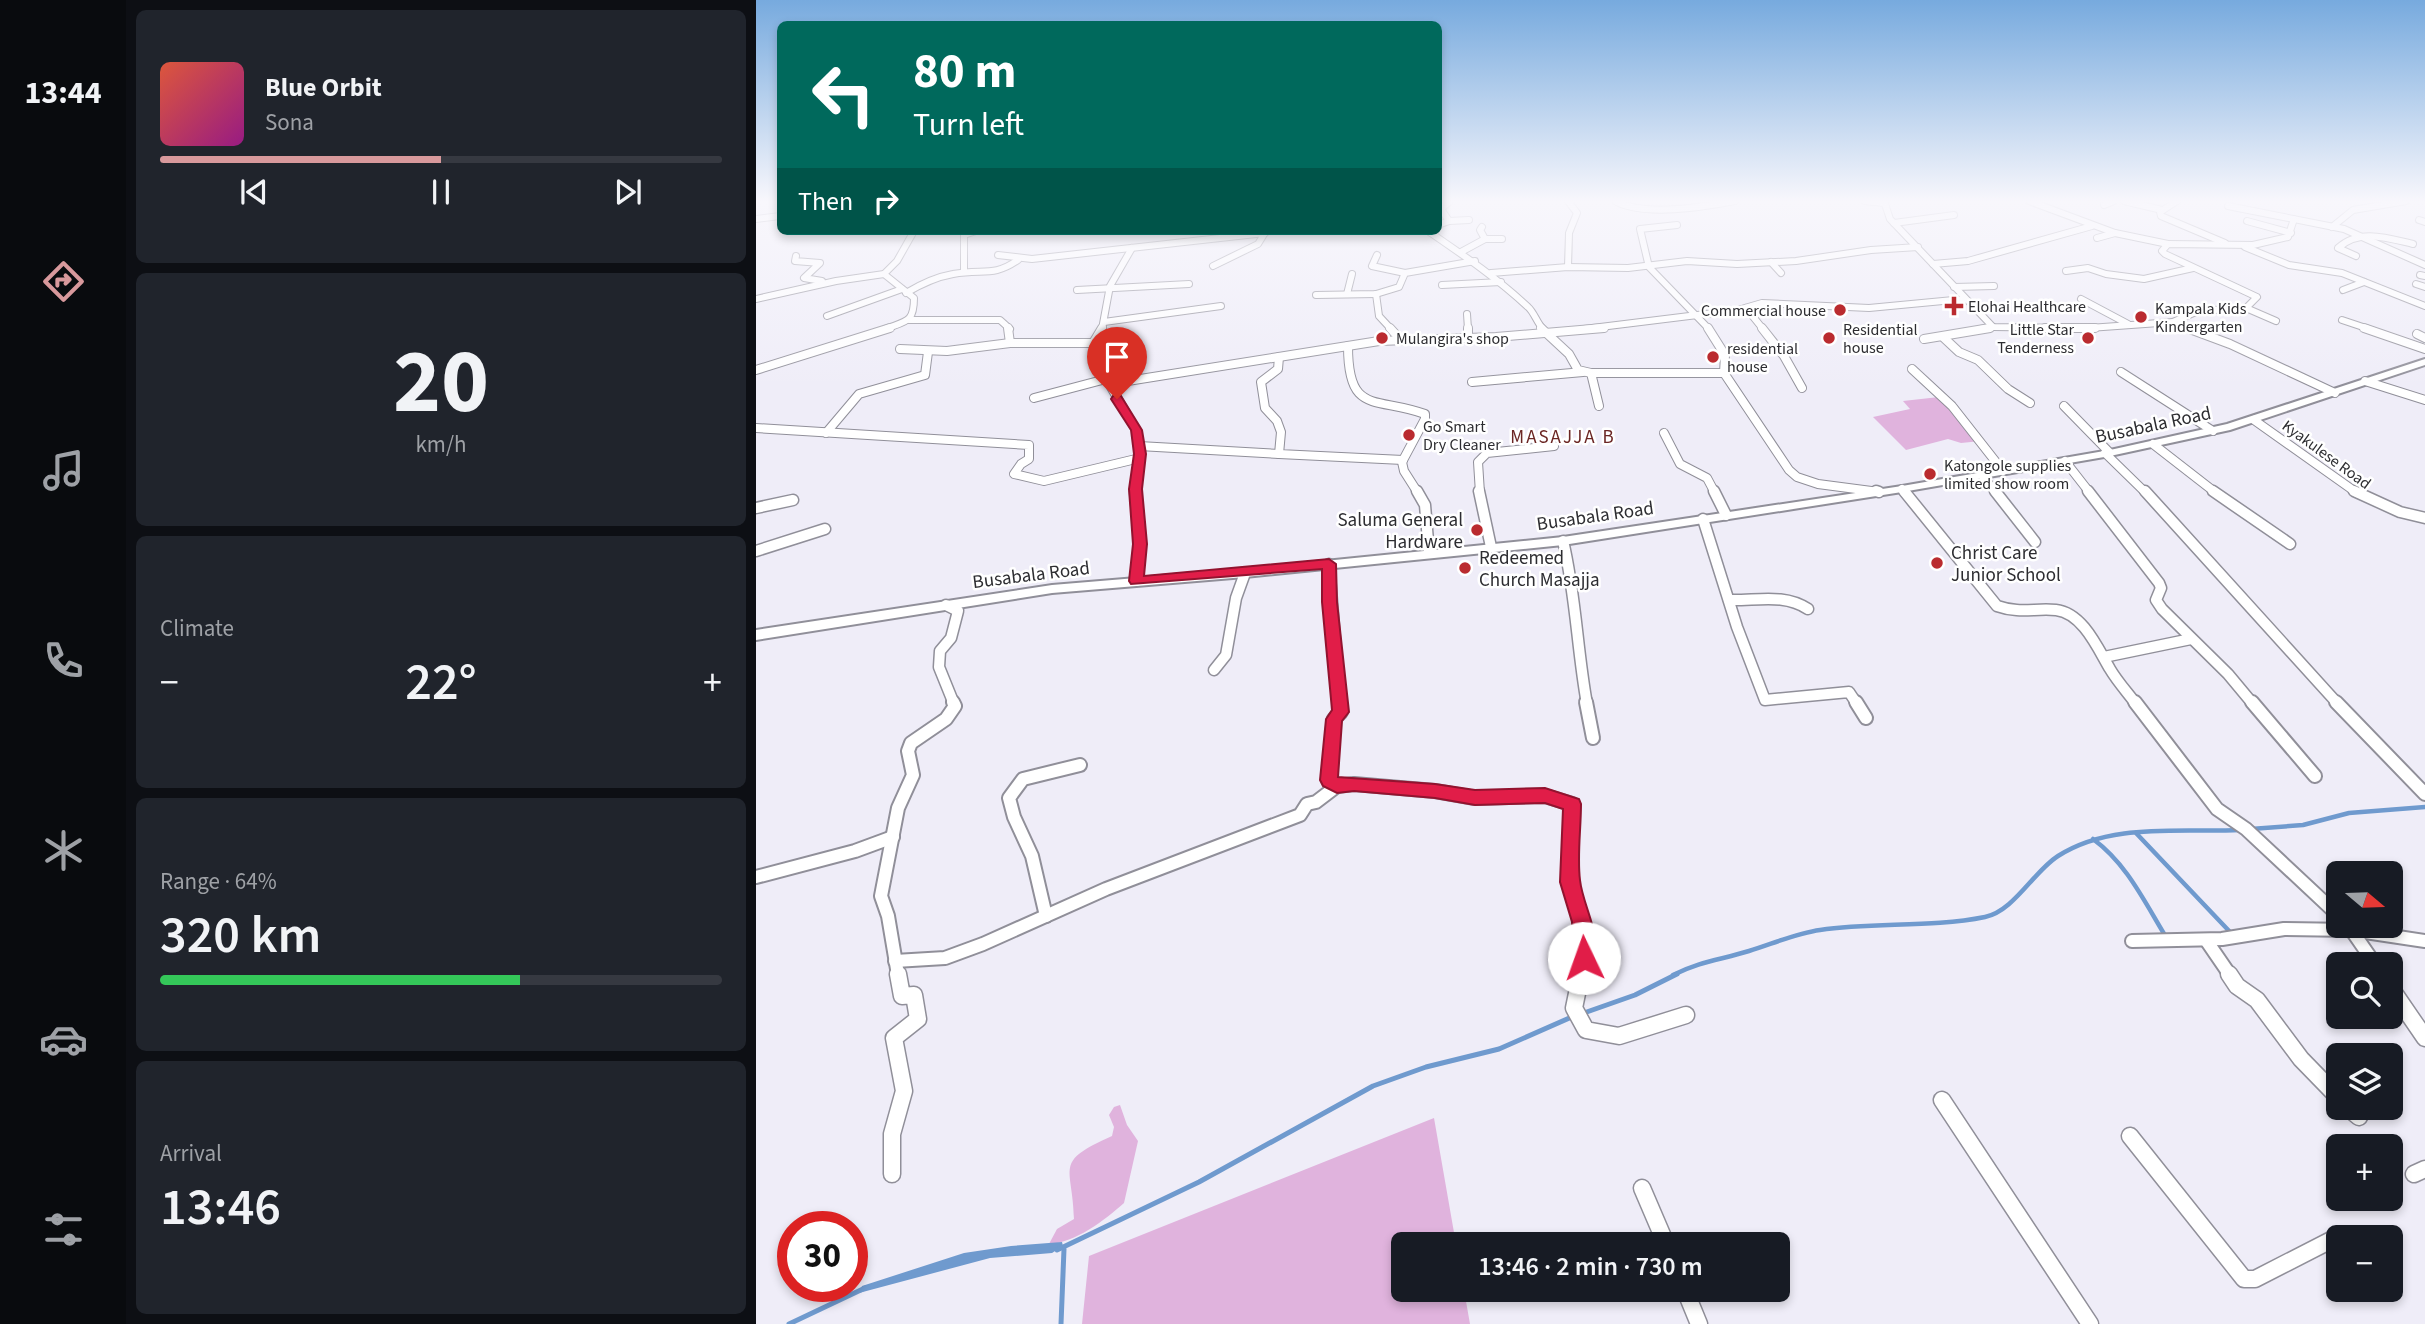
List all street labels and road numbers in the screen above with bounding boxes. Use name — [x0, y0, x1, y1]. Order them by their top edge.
street label: Busabala Road — [2093, 400, 2214, 451]
street label: Kyakulese Road — [2278, 415, 2375, 494]
street label: Busabala Road — [1535, 495, 1655, 538]
street label: Busabala Road — [971, 555, 1091, 596]

